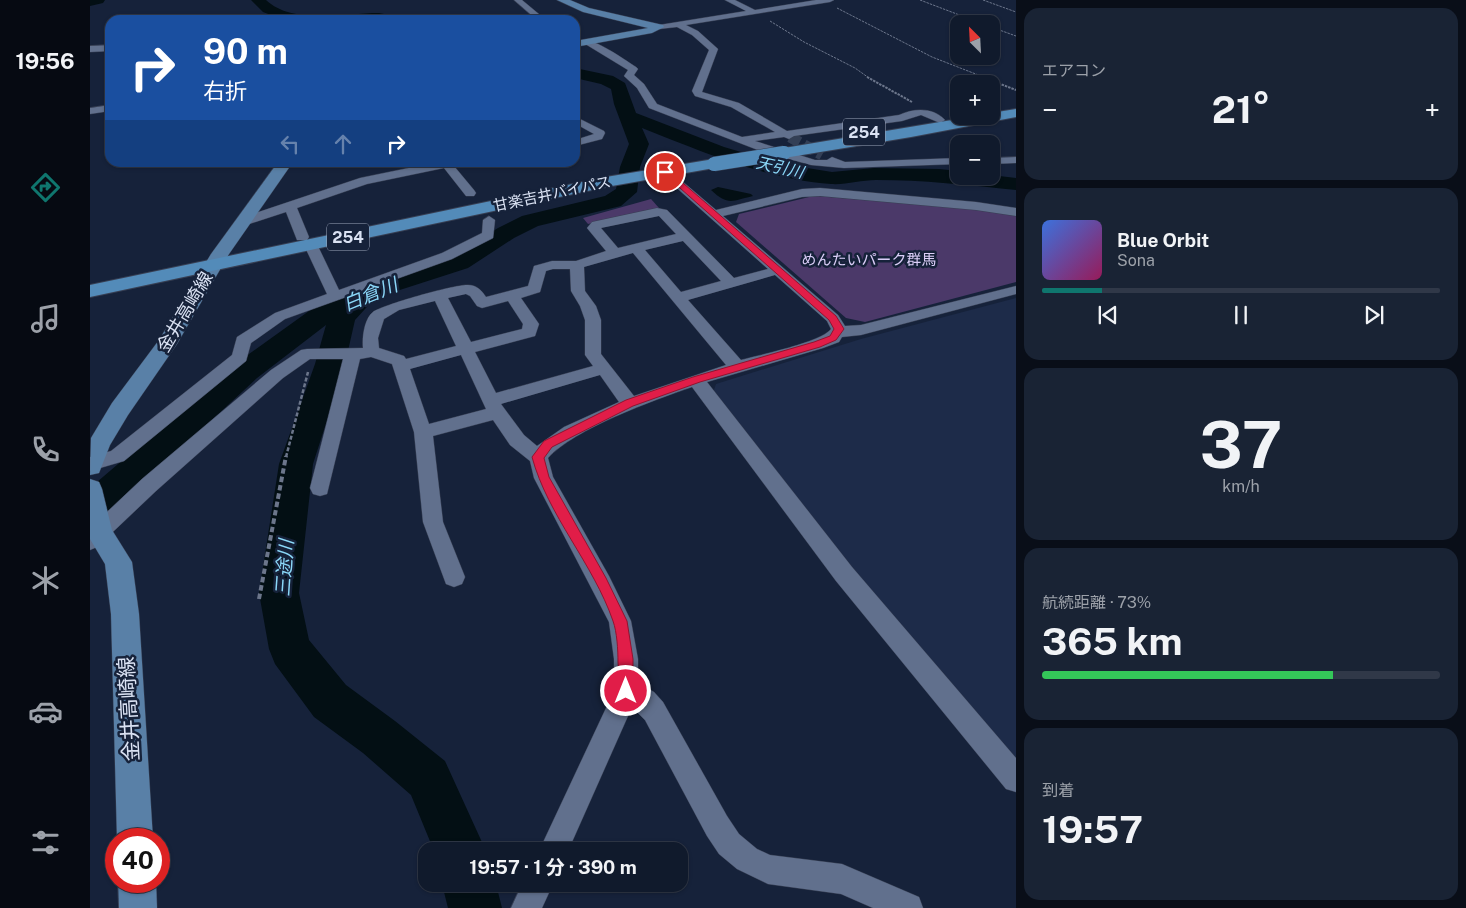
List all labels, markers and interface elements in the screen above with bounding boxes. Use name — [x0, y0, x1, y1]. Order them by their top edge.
north arrow — [950, 15, 1000, 65]
map controls — [950, 15, 1000, 185]
text: 90 m — [203, 31, 288, 72]
icon: right — [120, 35, 185, 100]
text: 19:56 — [15, 48, 75, 74]
text: エアコン — [1042, 61, 1106, 80]
button: + — [950, 75, 1000, 125]
text: 右折 — [203, 78, 247, 104]
text: 21° — [1212, 87, 1270, 132]
text: − — [1042, 93, 1058, 126]
text: + — [1424, 93, 1440, 126]
road number: 254 — [843, 118, 885, 146]
icon: left — [276, 130, 304, 158]
icon: ahead — [329, 130, 357, 158]
icon: right — [382, 130, 410, 158]
button: − — [950, 135, 1000, 185]
pin — [644, 151, 686, 193]
water label: 天引川 — [754, 153, 807, 183]
icon: arrive — [651, 158, 679, 186]
icon: directions — [28, 170, 63, 205]
street label: 甘楽吉井バイパス — [492, 173, 612, 214]
road number: 254 — [327, 223, 369, 250]
text: Blue Orbit — [1117, 229, 1209, 251]
park label: めんたいパーク群馬 — [801, 251, 937, 268]
text: Sona — [1117, 251, 1155, 270]
street label: 金井高崎線 — [152, 268, 217, 356]
water label: 白倉川 — [339, 272, 402, 315]
icon: music — [28, 301, 63, 336]
icon: previous — [1094, 301, 1122, 329]
icon: pause — [1227, 301, 1255, 329]
icon: next — [1360, 301, 1388, 329]
text: 37 — [1200, 406, 1282, 483]
icon: phone — [28, 432, 63, 467]
text: km/h — [1222, 477, 1260, 496]
water label: 三途川 — [271, 537, 297, 597]
icon: climate — [28, 563, 63, 598]
text: 航続距離 · 73% — [1042, 593, 1151, 612]
text: 365 km — [1042, 619, 1183, 664]
street label: 金井高崎線 — [113, 656, 144, 762]
position arrow — [599, 664, 651, 716]
icon: car — [28, 694, 63, 729]
text: 到着 — [1042, 781, 1074, 800]
text: 19:57 — [1042, 807, 1143, 852]
icon: filters — [28, 825, 63, 860]
speed limit sign: 40 — [105, 828, 170, 893]
text: 19:57 · 1 分 · 390 m — [469, 856, 637, 878]

